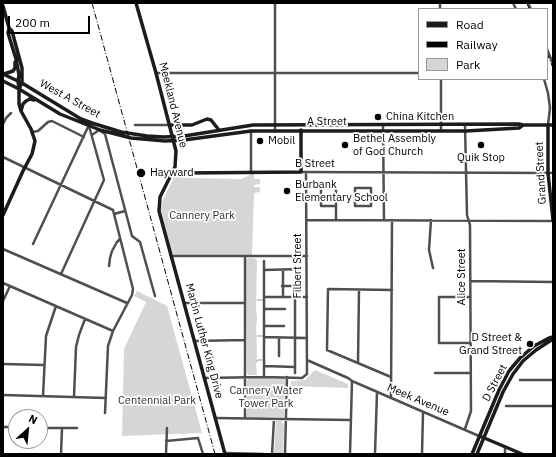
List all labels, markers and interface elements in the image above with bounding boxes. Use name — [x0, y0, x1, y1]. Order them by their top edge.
scale bar — [10, 8, 92, 34]
legend — [418, 8, 548, 80]
text: 200 m — [15, 15, 50, 30]
text: Road — [456, 17, 484, 32]
text: Railway — [456, 37, 498, 52]
text: Park — [456, 57, 480, 72]
street label: Meekland Avenue — [156, 61, 190, 149]
street label: West A Street — [37, 77, 103, 121]
place label: China Kitchen — [386, 110, 454, 124]
marker: China Kitchen — [373, 112, 383, 122]
street label: A Street — [307, 115, 347, 129]
place label: Bethel Assembly of God Church — [353, 132, 436, 158]
place label: Mobil — [268, 134, 295, 148]
marker: Mobil — [255, 136, 265, 146]
marker: Bethel Assembly of God Church — [340, 140, 350, 150]
marker: Quik Stop — [476, 140, 486, 150]
street label: Grand Street — [533, 141, 549, 205]
place label: Quik Stop — [457, 151, 505, 165]
street label: B Street — [295, 157, 335, 171]
place label: Hayward — [150, 166, 194, 180]
marker: Hayward — [135, 167, 147, 179]
place label: Burbank Elementary School — [295, 178, 388, 204]
marker: Burbank Elementary School — [282, 186, 292, 196]
park label: Cannery Park — [169, 209, 235, 223]
street label: Filbert Street — [291, 233, 305, 299]
street label: Alice Street — [455, 248, 469, 306]
street label: Martin Luther King Drive — [182, 282, 226, 400]
place label: D Street & Grand Street — [459, 331, 522, 357]
marker: D Street & Grand Street — [525, 339, 535, 349]
street label: D Street — [480, 362, 510, 404]
street label: Meek Avenue — [385, 381, 451, 419]
park label: Cannery Water Tower Park — [230, 384, 302, 410]
park label: Centennial Park — [118, 394, 196, 408]
north arrow — [8, 409, 48, 449]
text: N — [26, 411, 40, 427]

